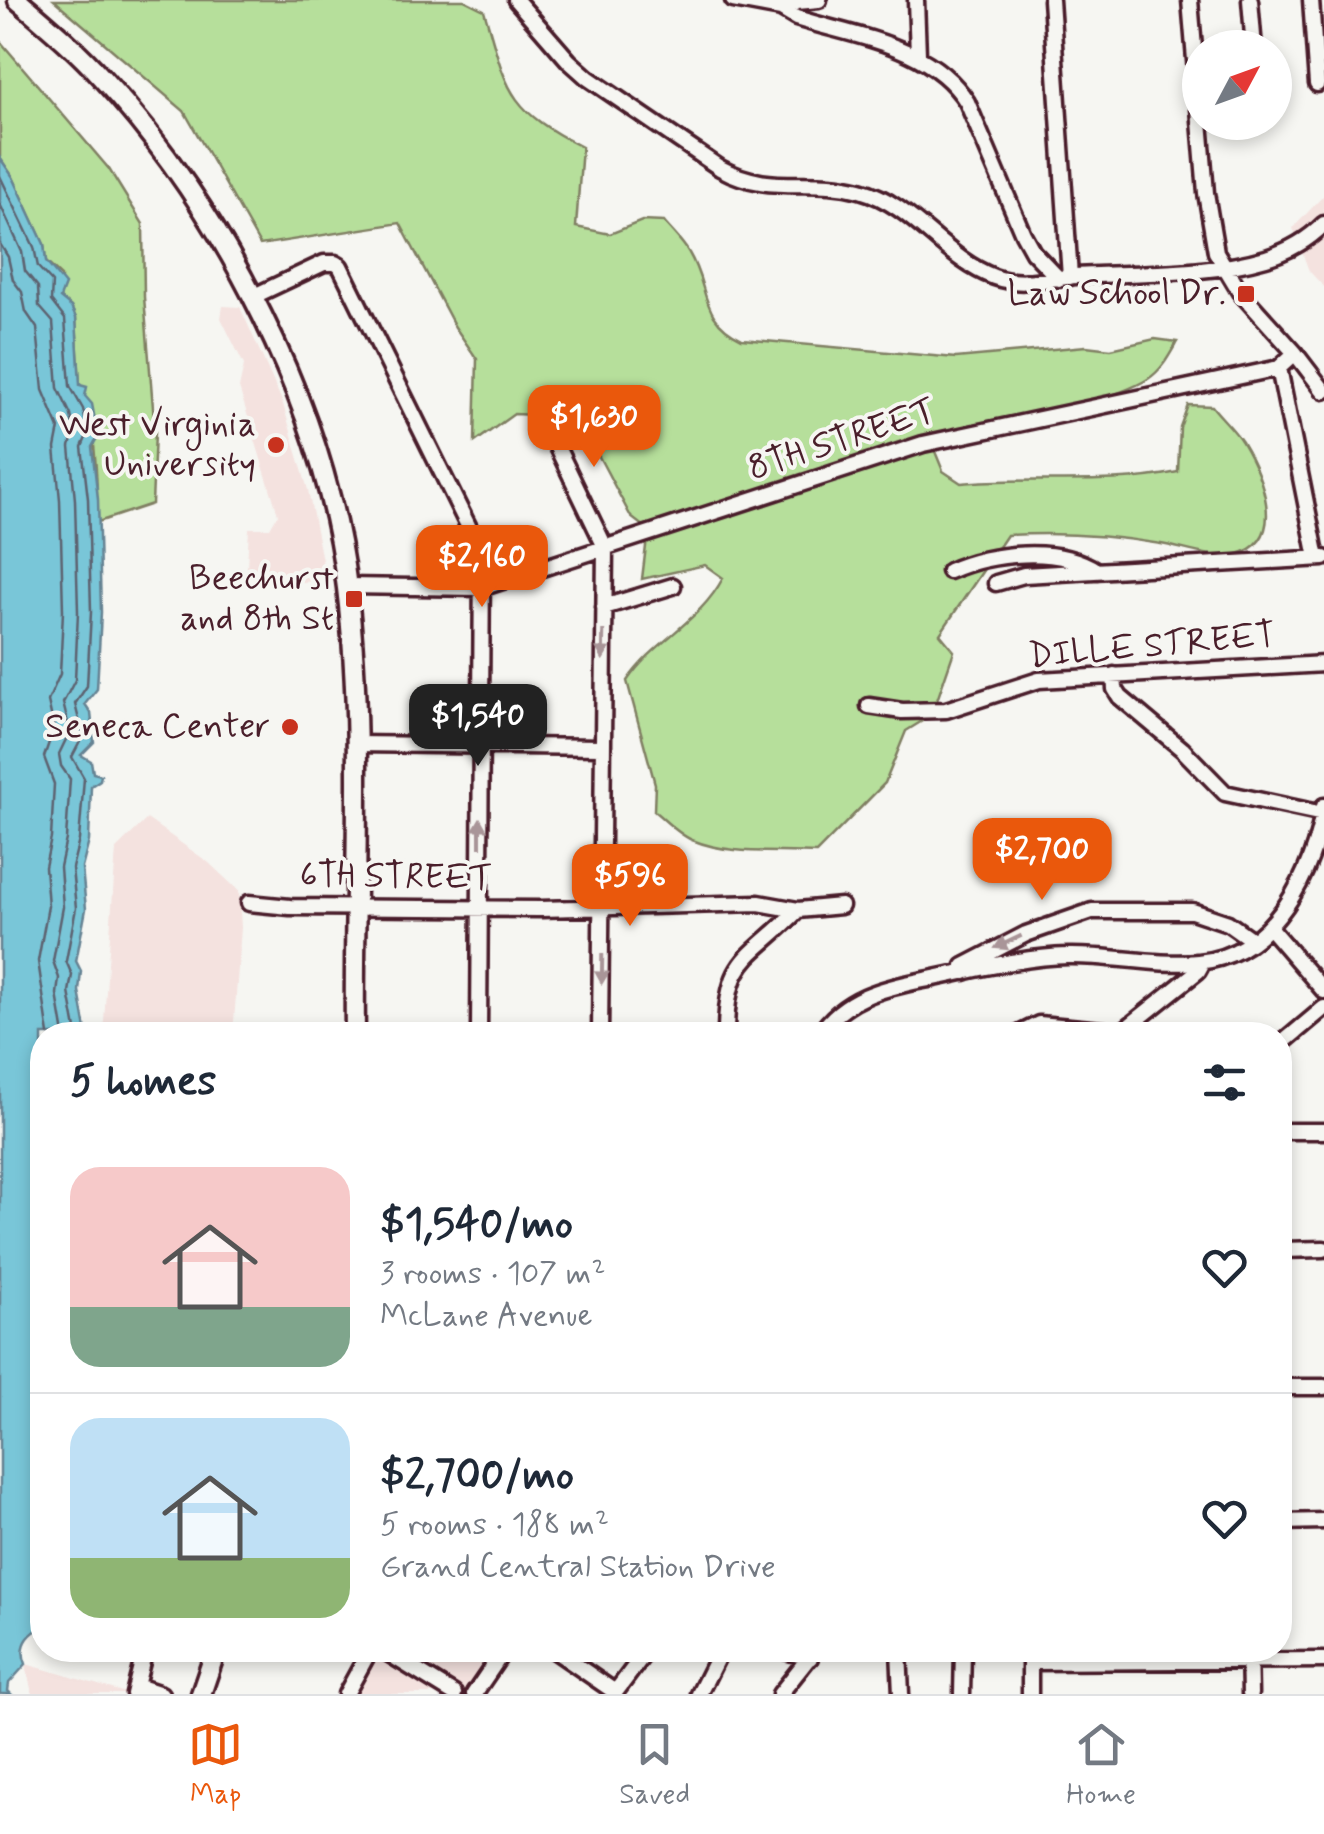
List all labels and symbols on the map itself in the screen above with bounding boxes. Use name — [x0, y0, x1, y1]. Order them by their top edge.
north arrow — [1182, 30, 1292, 140]
place label: Law School Dr. — [1007, 271, 1226, 317]
marker: Law School Dr. — [1235, 283, 1257, 305]
pin: $1,630 — [513, 385, 675, 470]
street label: 8TH STREET — [742, 388, 942, 492]
place label: West Virginia University — [59, 402, 256, 488]
marker: West Virginia University — [265, 434, 287, 456]
pin: $2,160 — [401, 525, 563, 610]
place label: Beechurst and 8th St — [180, 556, 334, 642]
marker: Beechurst and 8th St — [343, 588, 365, 610]
street label: DILLE STREET — [1027, 612, 1277, 680]
one-way arrow — [595, 629, 611, 661]
pin: $1,540 — [397, 684, 559, 769]
place label: Seneca Center — [45, 704, 270, 750]
marker: Seneca Center — [279, 716, 301, 738]
one-way arrow — [472, 816, 488, 848]
pin: $2,700 — [961, 818, 1123, 903]
pin: $596 — [571, 844, 689, 929]
street label: 6TH STREET — [299, 852, 493, 902]
one-way arrow — [993, 934, 1023, 950]
one-way arrow — [593, 954, 609, 986]

